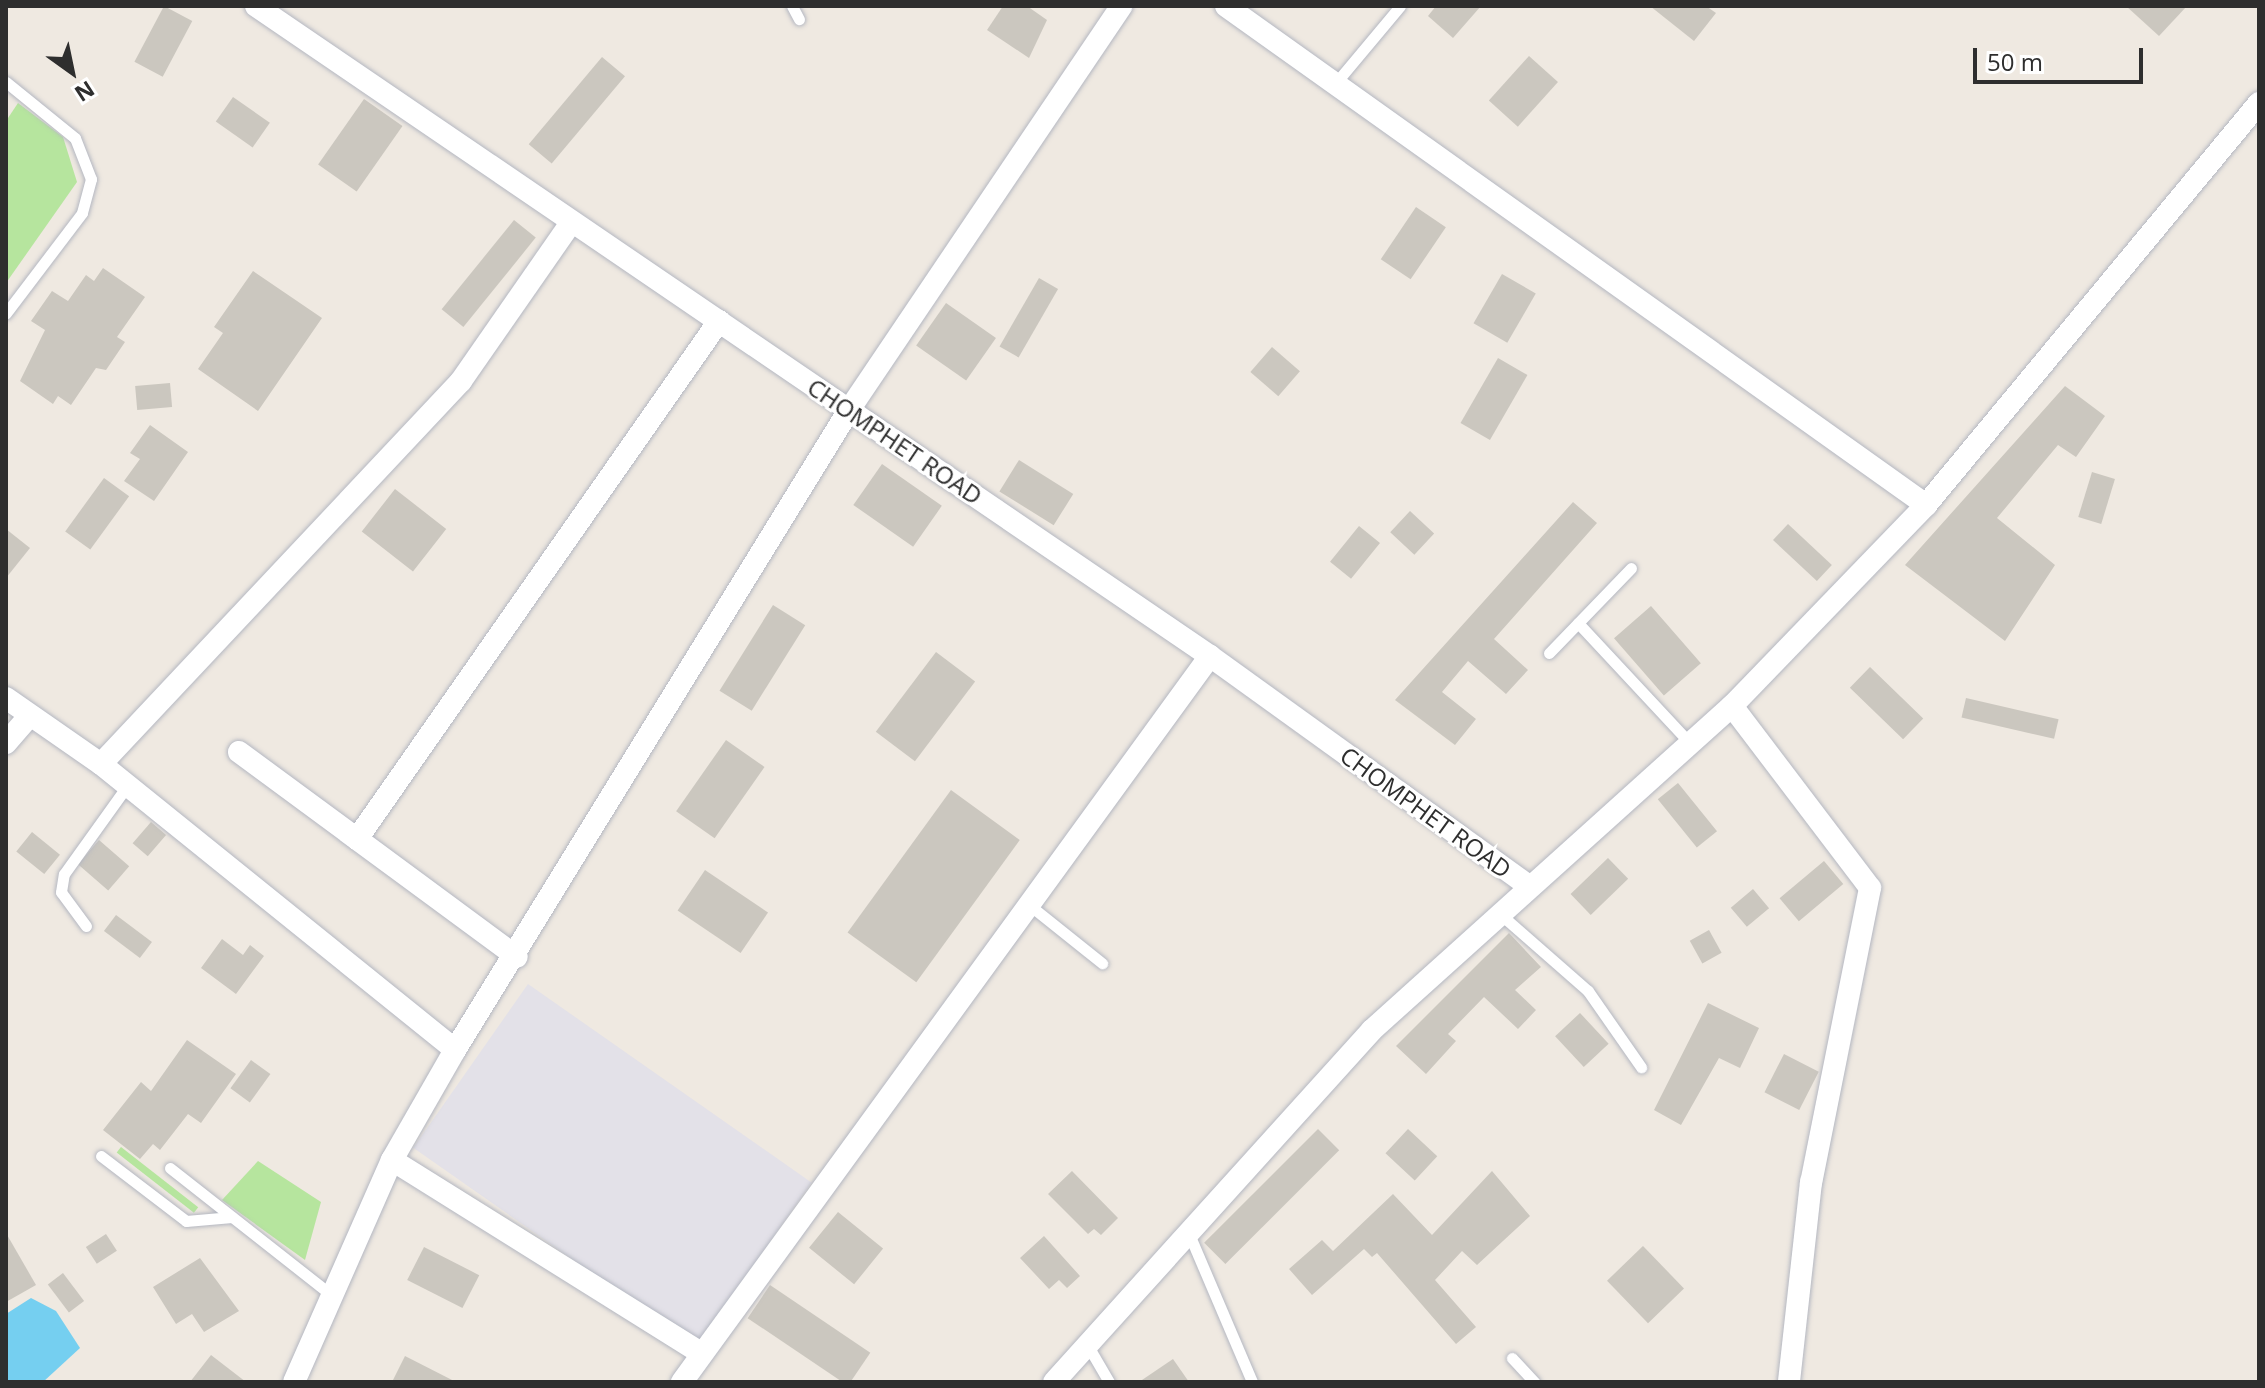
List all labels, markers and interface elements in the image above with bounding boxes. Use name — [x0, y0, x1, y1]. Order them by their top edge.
north arrow — [32, 32, 112, 112]
scale bar — [1977, 32, 2147, 82]
text: 50 m — [1987, 45, 2043, 78]
text: N — [69, 75, 101, 110]
street label: CHOMPHET ROAD — [802, 372, 988, 510]
street label: CHOMPHET ROAD — [1335, 740, 1517, 884]

